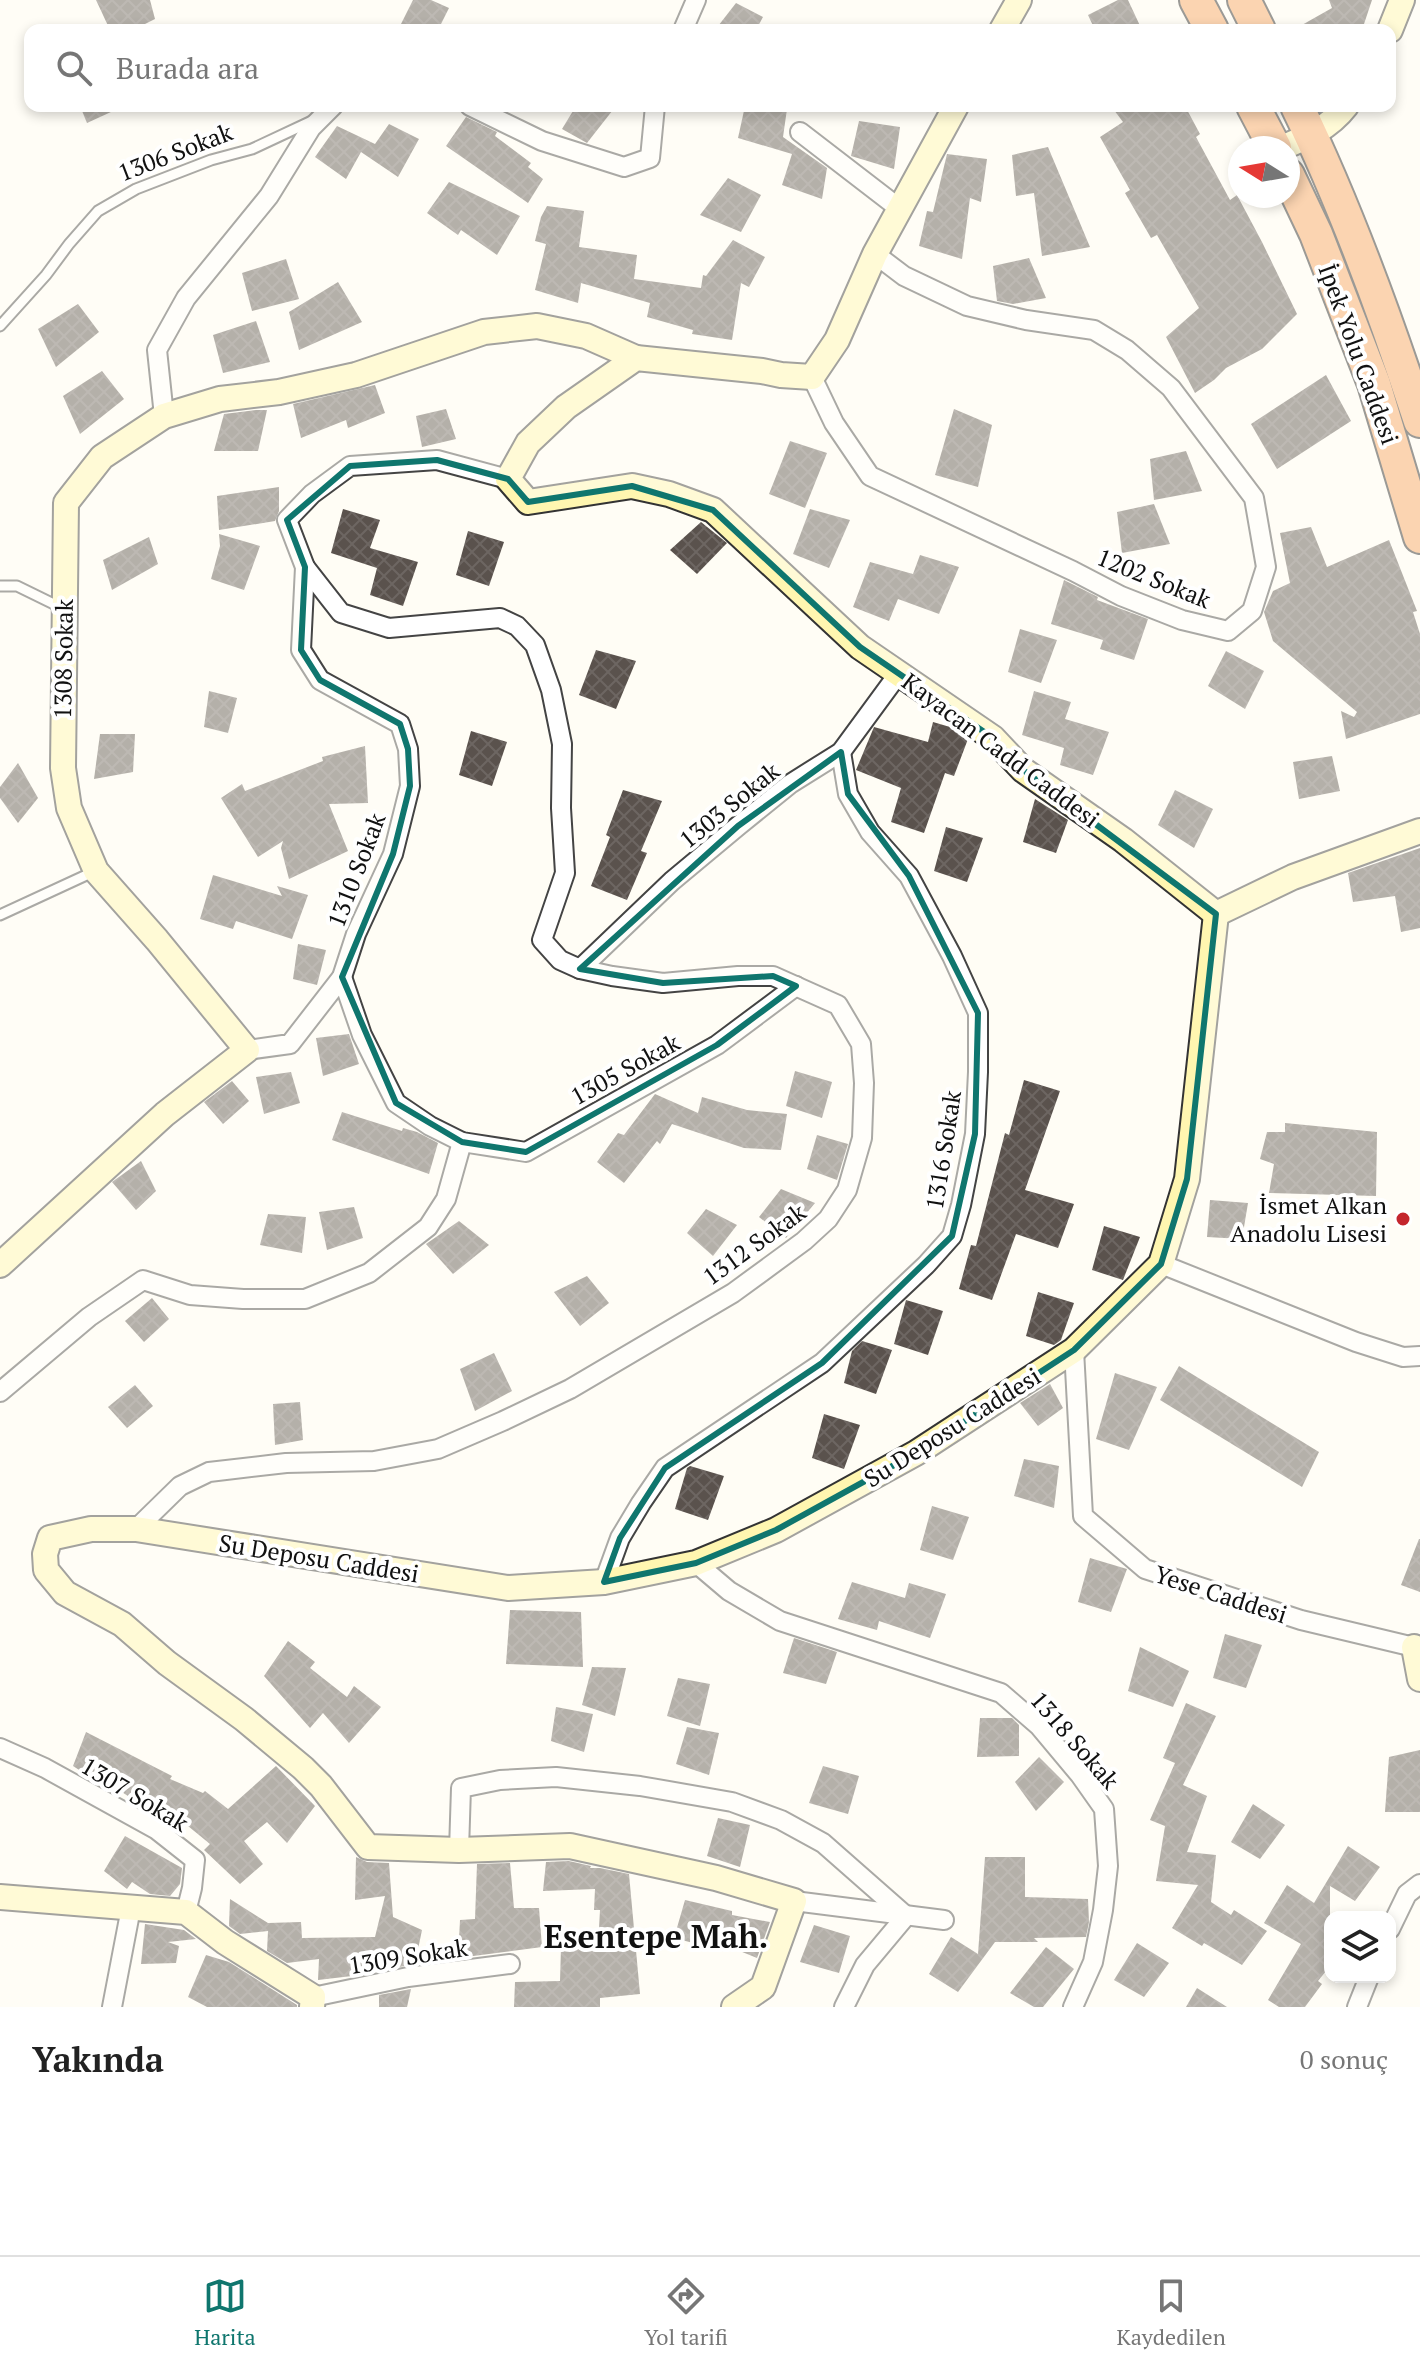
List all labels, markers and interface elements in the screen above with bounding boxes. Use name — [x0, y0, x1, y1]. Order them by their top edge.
search box — [24, 24, 1396, 112]
icon: search — [52, 46, 96, 90]
text: Burada ara — [116, 48, 259, 88]
street label: 1306 Sokak — [113, 115, 237, 188]
north arrow — [1228, 136, 1300, 208]
street label: İpek Yolu Caddesi — [1312, 259, 1406, 449]
street label: 1202 Sokak — [1092, 541, 1216, 616]
street label: 1308 Sokak — [46, 598, 80, 719]
street label: Kayacan Cadd Caddesi — [896, 665, 1106, 835]
street label: 1303 Sokak — [672, 754, 786, 855]
street label: 1310 Sokak — [320, 808, 393, 932]
street label: 1305 Sokak — [565, 1026, 686, 1112]
street label: 1316 Sokak — [918, 1088, 968, 1212]
place label: İsmet Alkan Anadolu Lisesi — [1230, 1189, 1387, 1249]
street label: 1312 Sokak — [696, 1195, 812, 1292]
marker: İsmet Alkan Anadolu Lisesi — [1394, 1210, 1412, 1228]
street label: Su Deposu Caddesi — [858, 1360, 1046, 1494]
street label: Su Deposu Caddesi — [217, 1526, 421, 1590]
street label: Yese Caddesi — [1151, 1558, 1291, 1630]
street label: 1318 Sokak — [1024, 1684, 1127, 1796]
street label: 1307 Sokak — [75, 1749, 195, 1839]
map controls — [1324, 1911, 1396, 1983]
button: layers — [1324, 1911, 1396, 1983]
district label: Esentepe Mah. — [544, 1915, 768, 1957]
street label: 1309 Sokak — [346, 1931, 470, 1981]
text: Yakında — [32, 2037, 164, 2082]
text: 0 sonuç — [1300, 2042, 1388, 2076]
tab: Harita — [194, 2274, 256, 2351]
tab: Yol tarifi — [644, 2274, 728, 2351]
tab: Kaydedilen — [1116, 2274, 1226, 2351]

